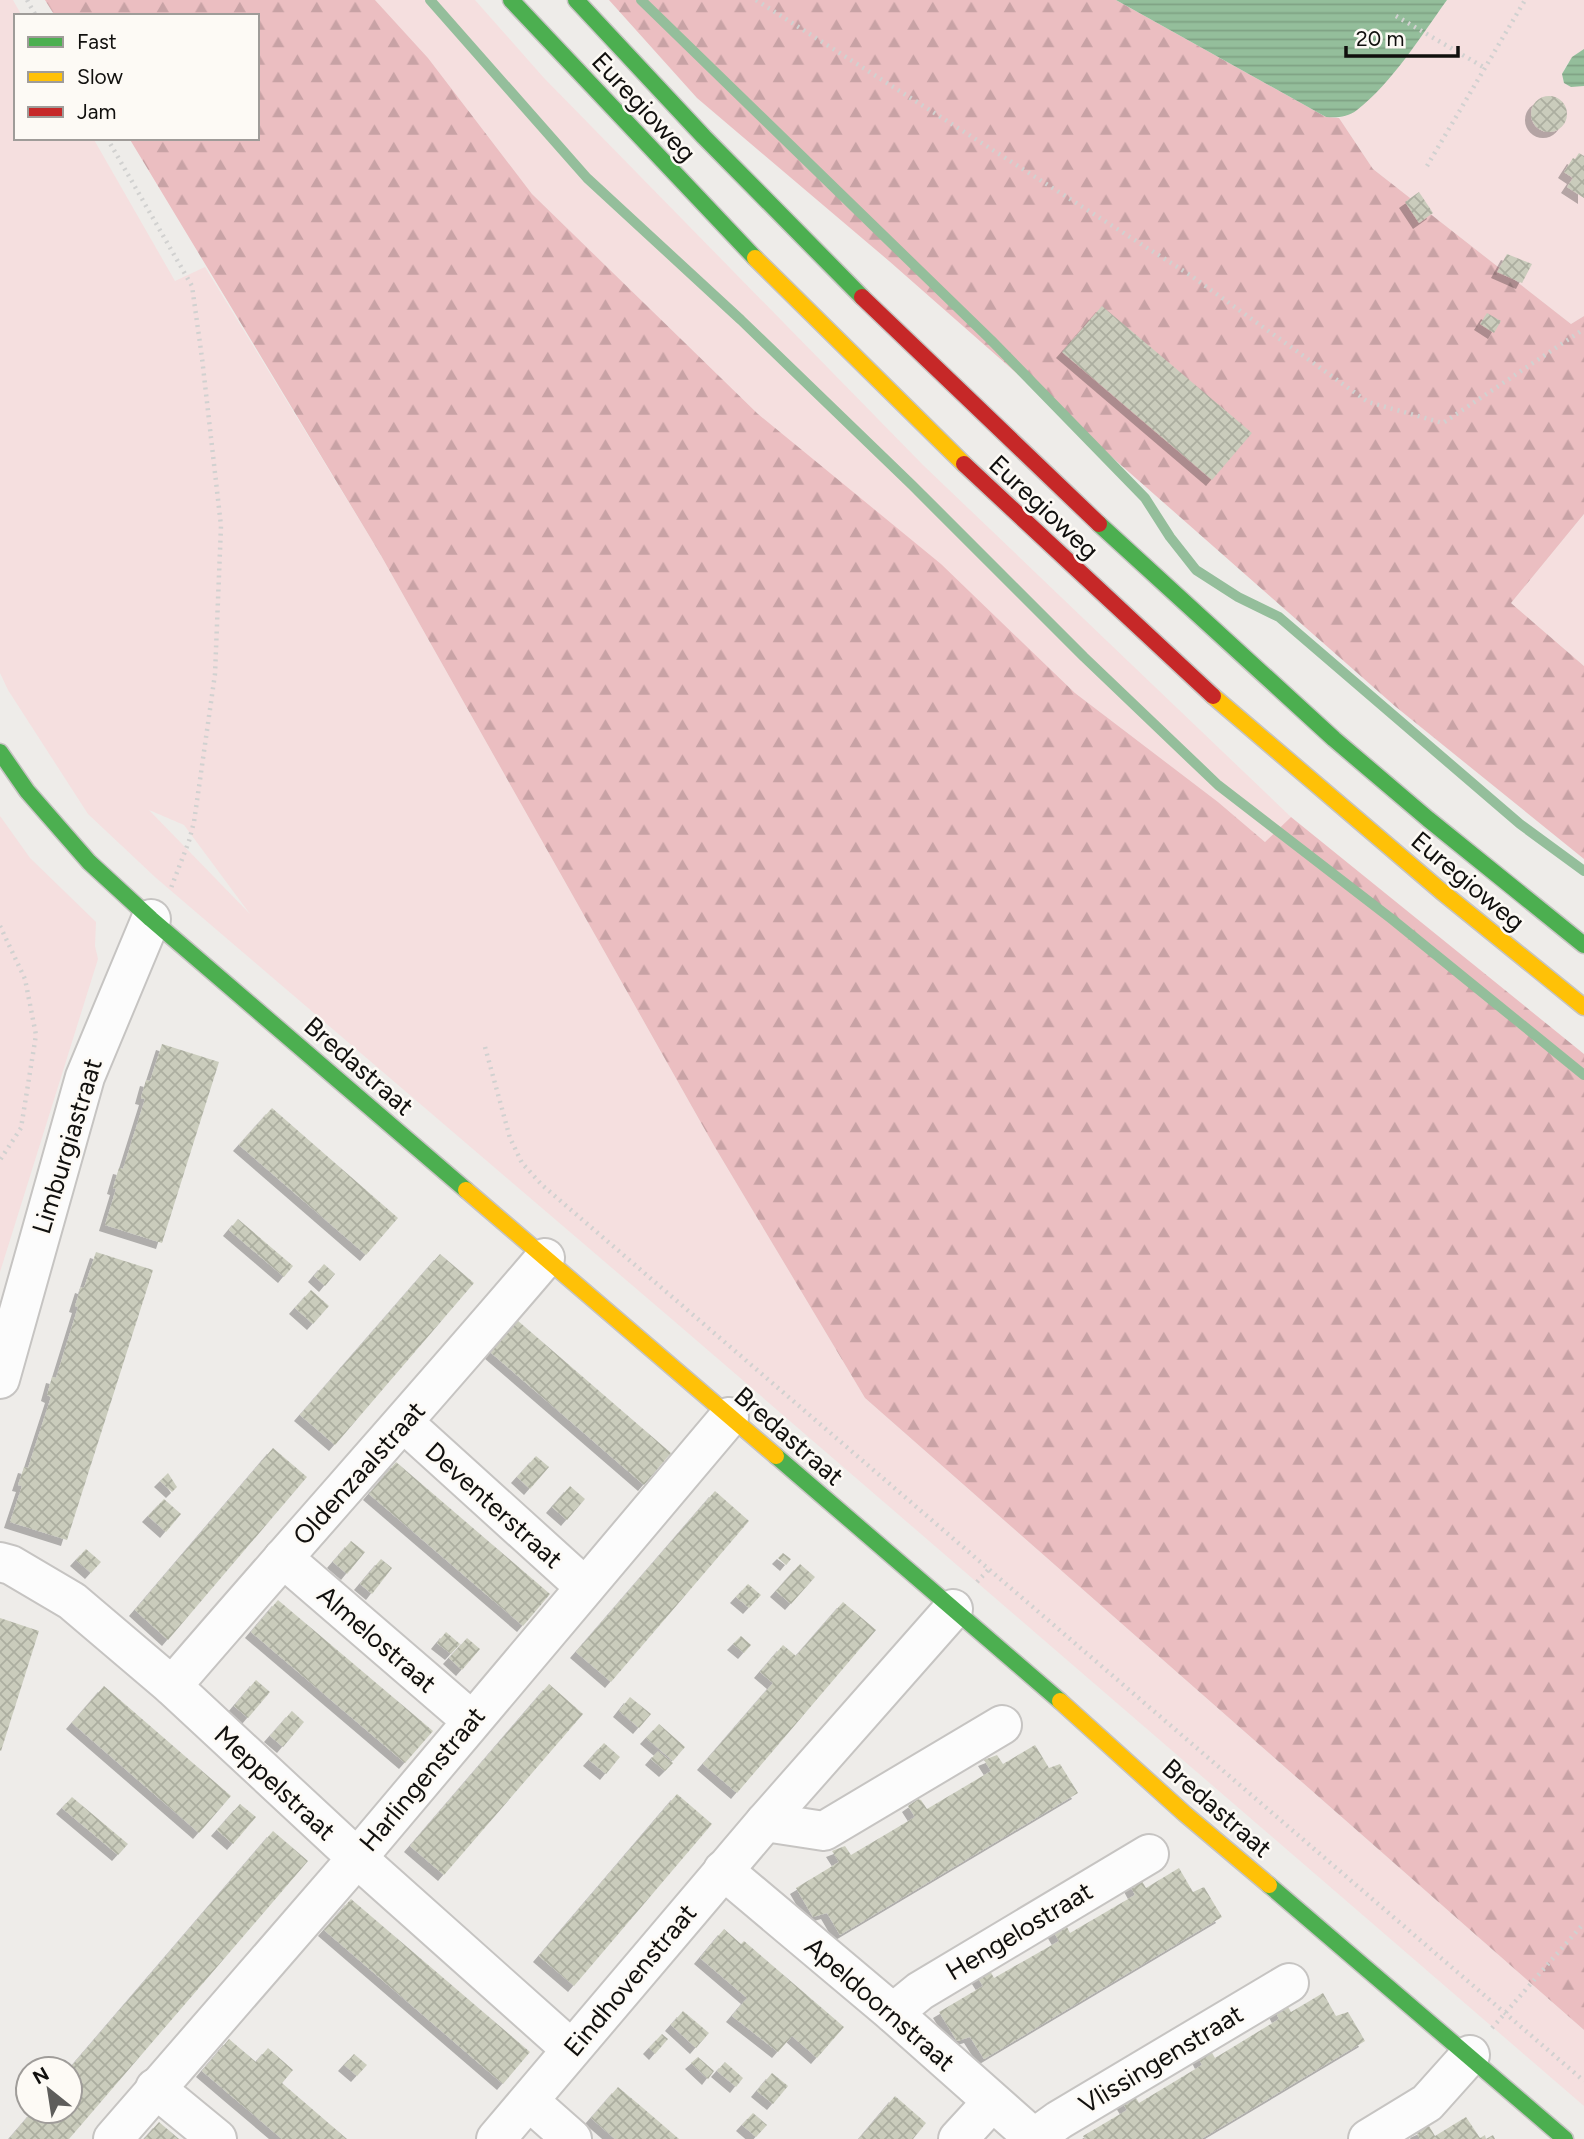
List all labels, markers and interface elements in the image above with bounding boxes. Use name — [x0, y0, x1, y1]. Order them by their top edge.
legend — [14, 14, 259, 140]
scale bar — [1346, 14, 1458, 58]
text: 20 m — [1356, 26, 1404, 51]
text: Fast — [77, 29, 117, 54]
street label: Euregioweg — [585, 45, 703, 169]
text: Slow — [77, 64, 123, 89]
text: Jam — [77, 99, 116, 124]
street label: Euregioweg — [982, 448, 1106, 566]
street label: Euregioweg — [1405, 824, 1531, 938]
street label: Bredastraat — [298, 1010, 420, 1122]
street label: Limburgiastraat — [25, 1054, 109, 1238]
street label: Bredastraat — [728, 1380, 850, 1492]
street label: Oldenzaalstraat — [286, 1395, 432, 1551]
street label: Deventerstraat — [419, 1435, 569, 1575]
street label: Almelostraat — [311, 1579, 443, 1700]
street label: Harlingenstraat — [352, 1700, 492, 1858]
street label: Meppelstraat — [208, 1719, 342, 1847]
street label: Bredastraat — [1156, 1752, 1278, 1864]
street label: Hengelostraat — [940, 1875, 1098, 1987]
street label: Eindhovenstraat — [557, 1897, 703, 2063]
street label: Apeldoornstraat — [798, 1930, 962, 2078]
street label: Vlissingenstraat — [1073, 1997, 1249, 2121]
north arrow — [14, 2055, 84, 2125]
text: N — [29, 2062, 53, 2089]

